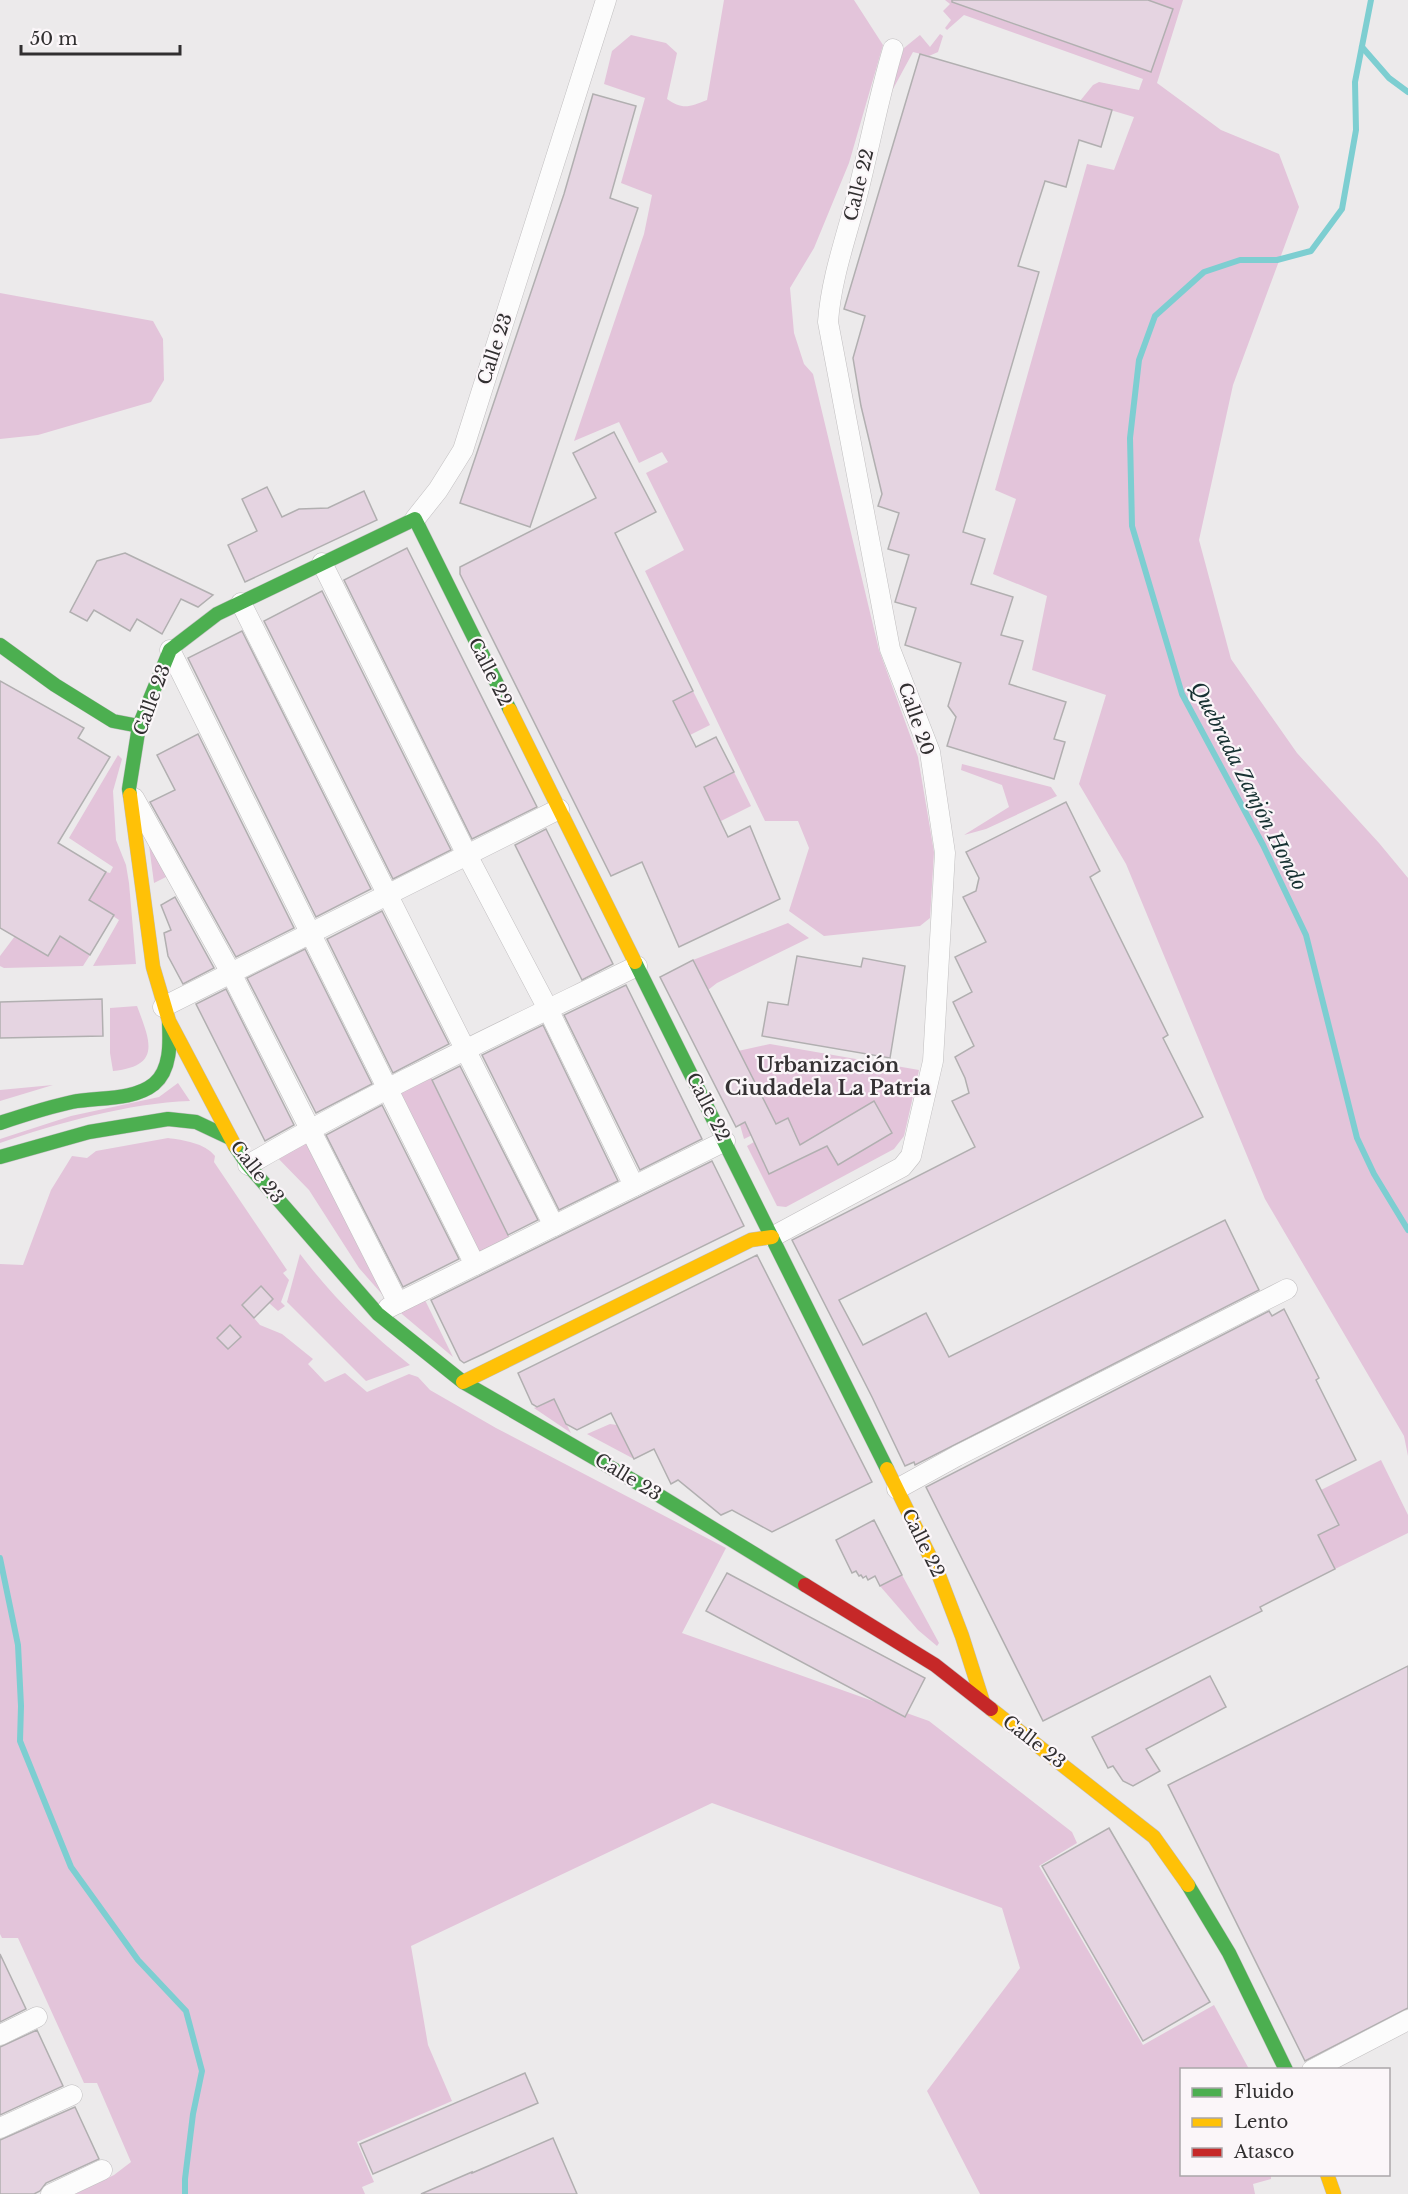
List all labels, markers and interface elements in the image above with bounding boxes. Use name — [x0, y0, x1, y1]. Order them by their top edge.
scale bar — [21, 18, 180, 56]
text: 50 m — [30, 28, 78, 50]
street label: Calle 22 — [839, 147, 879, 223]
street label: Calle 23 — [473, 311, 517, 387]
street label: Calle 22 — [463, 634, 517, 710]
street label: Calle 23 — [129, 662, 175, 738]
water label: Quebrada Zanjón Hondo — [1186, 678, 1312, 894]
street label: Calle 20 — [893, 680, 939, 758]
district label: Urbanización Ciudadela La Patria — [725, 1053, 932, 1100]
street label: Calle 22 — [681, 1069, 735, 1145]
street label: Calle 23 — [226, 1136, 288, 1208]
street label: Calle 23 — [591, 1449, 665, 1505]
street label: Calle 22 — [897, 1505, 949, 1581]
street label: Calle 23 — [998, 1711, 1070, 1773]
legend — [1180, 2068, 1390, 2176]
text: Fluido — [1234, 2081, 1294, 2103]
text: Lento — [1234, 2111, 1288, 2133]
text: Atasco — [1233, 2141, 1294, 2163]

